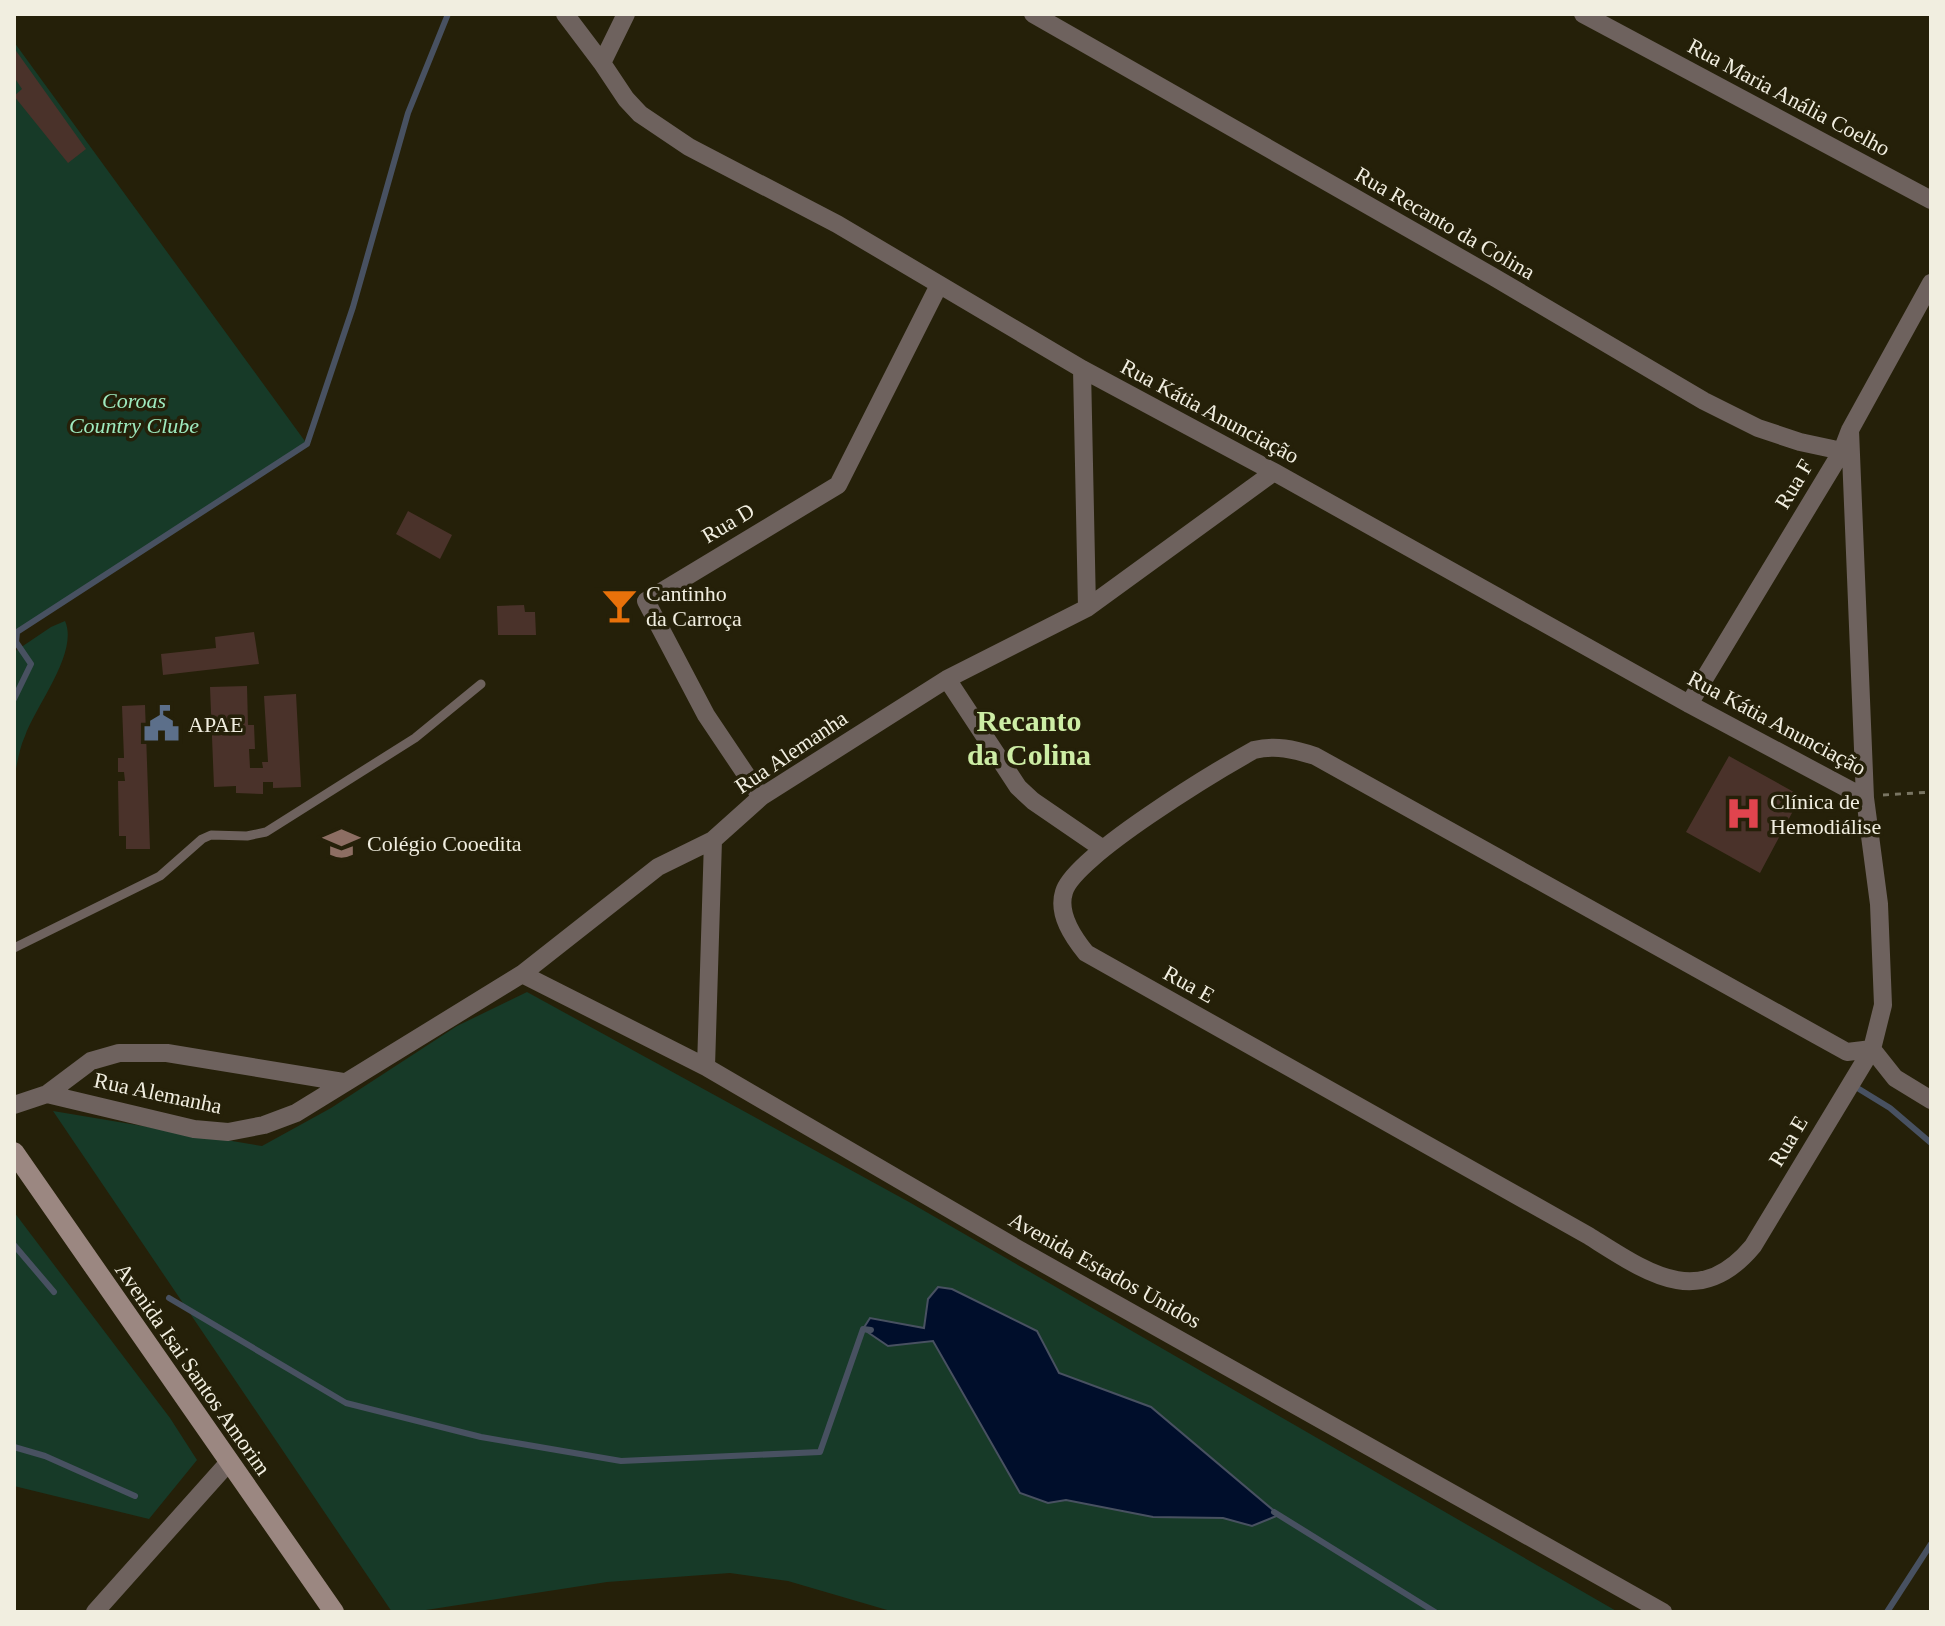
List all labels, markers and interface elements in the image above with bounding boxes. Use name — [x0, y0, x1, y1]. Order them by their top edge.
street label: Rua Maria Anália Coelho — [1684, 33, 1894, 161]
street label: Rua Recanto da Colina — [1351, 161, 1540, 285]
street label: Rua Kátia Anunciação — [1117, 354, 1303, 468]
park label: Coroas Country Clube — [69, 388, 199, 438]
street label: Rua F — [1770, 455, 1818, 513]
street label: Rua D — [697, 498, 759, 548]
place label: Cantinho da Carroça — [646, 581, 742, 631]
bar icon: Cantinho da Carroça — [601, 587, 639, 625]
street label: Rua Kátia Anunciação — [1684, 666, 1870, 780]
district label: Recanto da Colina — [967, 704, 1091, 771]
public building icon: APAE — [143, 705, 181, 743]
street label: Rua Alemanha — [730, 705, 852, 799]
place label: APAE — [188, 712, 243, 737]
place label: Clínica de Hemodiálise — [1770, 789, 1881, 839]
hospital icon: Clínica de Hemodiálise — [1725, 795, 1763, 833]
school or university icon: Colégio Cooedita — [322, 824, 360, 862]
place label: Colégio Cooedita — [367, 831, 522, 856]
street label: Rua E — [1159, 960, 1219, 1008]
street label: Rua Alemanha — [92, 1067, 224, 1119]
street label: Rua E — [1763, 1111, 1813, 1171]
street label: Avenida Estados Unidos — [1005, 1207, 1205, 1333]
street label: Avenida Isai Santos Amorim — [110, 1258, 276, 1480]

